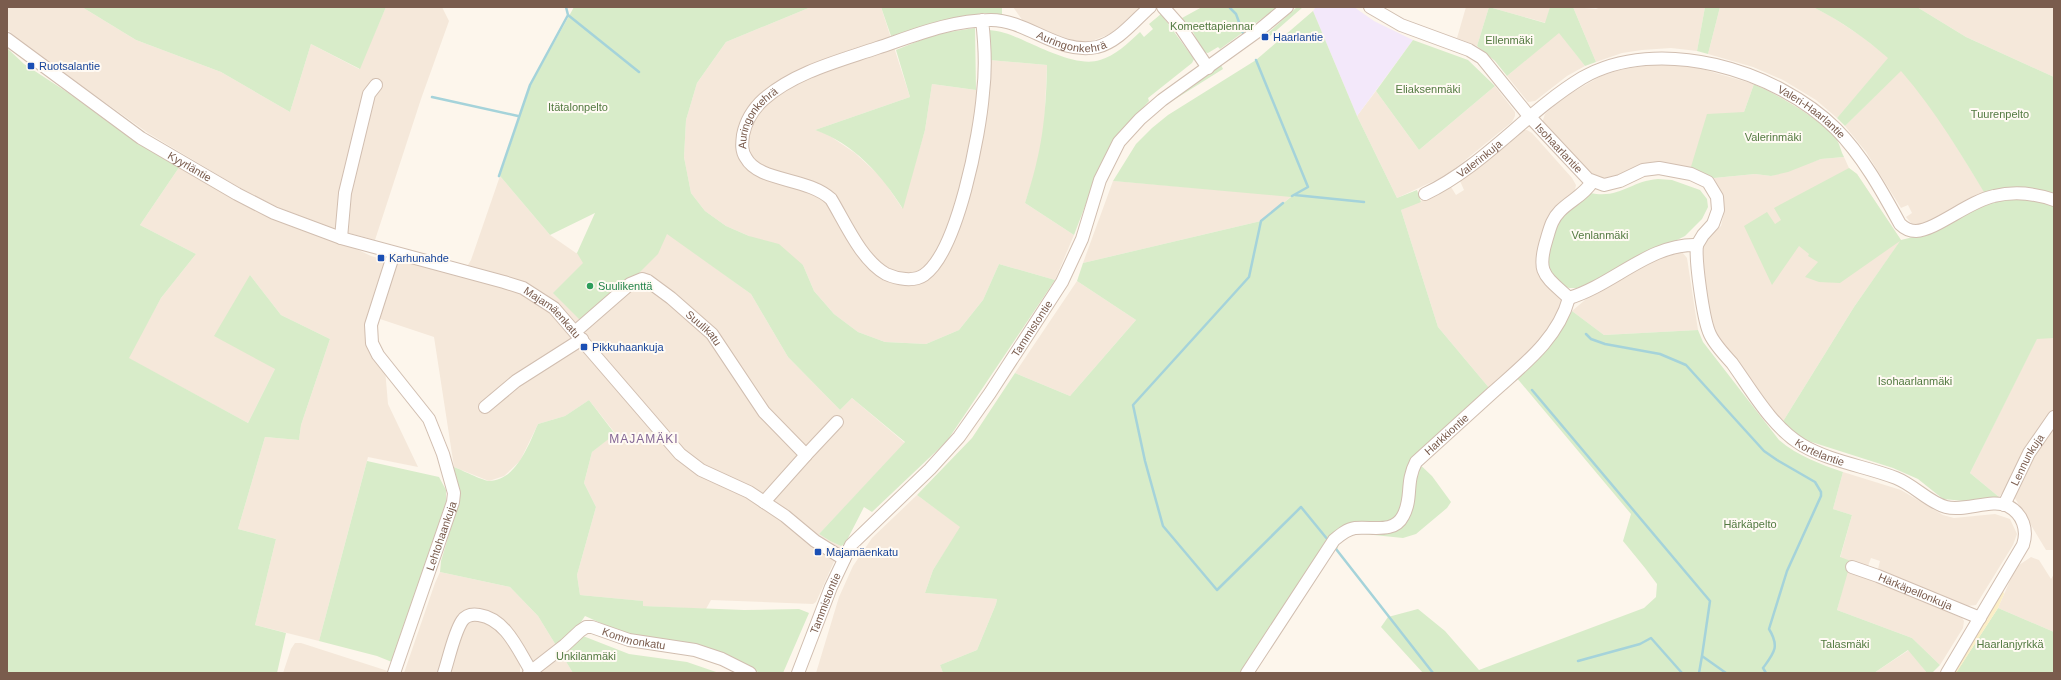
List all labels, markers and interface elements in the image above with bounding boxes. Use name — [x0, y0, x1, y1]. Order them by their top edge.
park label: Komeettapiennar — [1170, 20, 1254, 32]
street label: Auringonkehrä — [1035, 28, 1109, 54]
place label: Haarlantie — [1273, 31, 1323, 43]
marker: Haarlantie — [1260, 32, 1270, 42]
park label: Ellenmäki — [1485, 34, 1533, 46]
place label: Ruotsalantie — [39, 60, 100, 72]
marker: Ruotsalantie — [26, 61, 36, 71]
park label: Eliaksenmäki — [1396, 83, 1460, 95]
street label: Valeri-Haarlantie — [1776, 83, 1848, 141]
street label: Auringonkehrä — [736, 84, 780, 149]
park label: Itätalonpelto — [548, 101, 608, 113]
park label: Tuurenpelto — [1971, 108, 2029, 120]
street label: Isohaarlantie — [1533, 121, 1585, 175]
park label: Valerinmäki — [1745, 131, 1801, 143]
street label: Valerinkuja — [1455, 137, 1505, 180]
street label: Kyyrläntie — [166, 149, 214, 184]
park label: Venlanmäki — [1572, 229, 1628, 241]
place label: Karhunahde — [389, 252, 449, 264]
marker: Karhunahde — [376, 253, 386, 263]
place label: Suulikenttä — [598, 280, 653, 292]
marker: Suulikenttä — [585, 281, 595, 291]
street label: Majamäenkatu — [522, 284, 583, 340]
street label: Tammistontie — [1009, 298, 1054, 359]
street label: Suulikatu — [683, 308, 724, 348]
place label: Pikkuhaankuja — [592, 341, 664, 353]
marker: Pikkuhaankuja — [579, 342, 589, 352]
park label: Isohaarlanmäki — [1878, 375, 1952, 387]
street label: Harkkiontie — [1422, 411, 1471, 457]
street label: Lennunkuja — [2008, 431, 2047, 487]
district label: MAJAMÄKI — [609, 432, 679, 446]
street label: Kortelantie — [1793, 436, 1846, 468]
street label: Lehtohaankuja — [424, 499, 459, 572]
park label: Härkäpelto — [1723, 518, 1777, 530]
place label: Majamäenkatu — [826, 546, 898, 558]
marker: Majamäenkatu — [813, 547, 823, 557]
street label: Tammistontie — [808, 571, 843, 635]
street label: Härkäpellonkuja — [1877, 571, 1955, 612]
street label: Kommonkatu — [601, 625, 666, 651]
park label: Talasmäki — [1821, 638, 1869, 650]
park label: Haarlanjyrkkä — [1976, 638, 2045, 650]
park label: Unkilanmäki — [556, 650, 616, 662]

